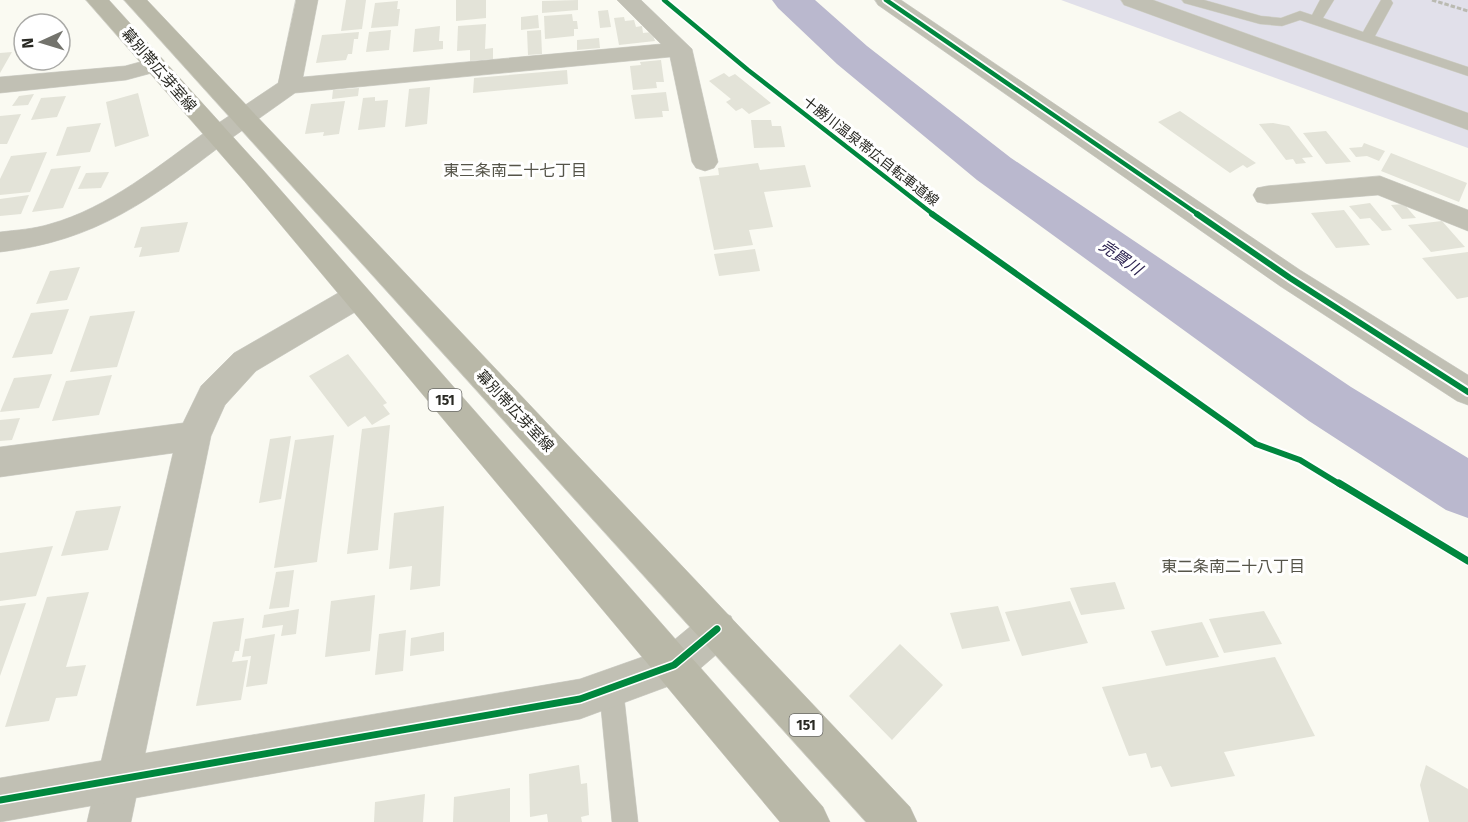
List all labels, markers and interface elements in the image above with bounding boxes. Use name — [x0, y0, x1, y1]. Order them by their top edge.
north arrow — [12, 12, 72, 72]
street label: 幕別帯広芽室線 — [118, 24, 200, 116]
text: N — [18, 37, 37, 49]
street label: 十勝川温泉帯広自転車道線 — [799, 93, 942, 210]
district label: 東三条南二十七丁目 — [443, 161, 587, 180]
water label: 売買川 — [1096, 236, 1147, 280]
street label: 幕別帯広芽室線 — [473, 366, 557, 456]
road number: 151 — [428, 389, 462, 411]
district label: 東二条南二十八丁目 — [1161, 557, 1305, 576]
road number: 151 — [790, 714, 822, 736]

